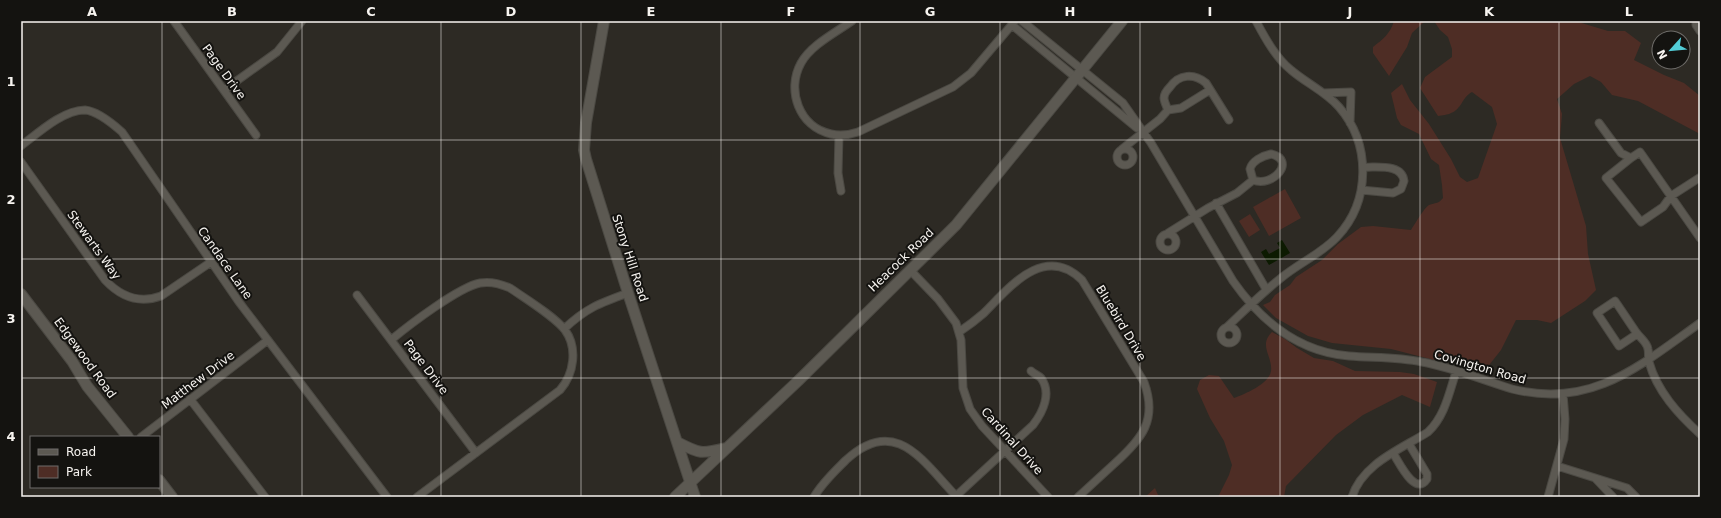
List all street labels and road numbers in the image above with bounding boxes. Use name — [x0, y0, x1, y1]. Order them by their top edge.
street label: Page Drive — [199, 42, 249, 102]
street label: Stewarts Way — [64, 208, 124, 282]
street label: Stony Hill Road — [609, 212, 651, 304]
street label: Candace Lane — [195, 224, 255, 302]
street label: Heacock Road — [866, 225, 936, 295]
street label: Bluebird Drive — [1093, 283, 1149, 363]
street label: Edgewood Road — [51, 315, 119, 401]
street label: Page Drive — [401, 337, 451, 397]
street label: Covington Road — [1432, 347, 1528, 387]
street label: Matthew Drive — [159, 348, 237, 412]
street label: Cardinal Drive — [978, 405, 1046, 477]

